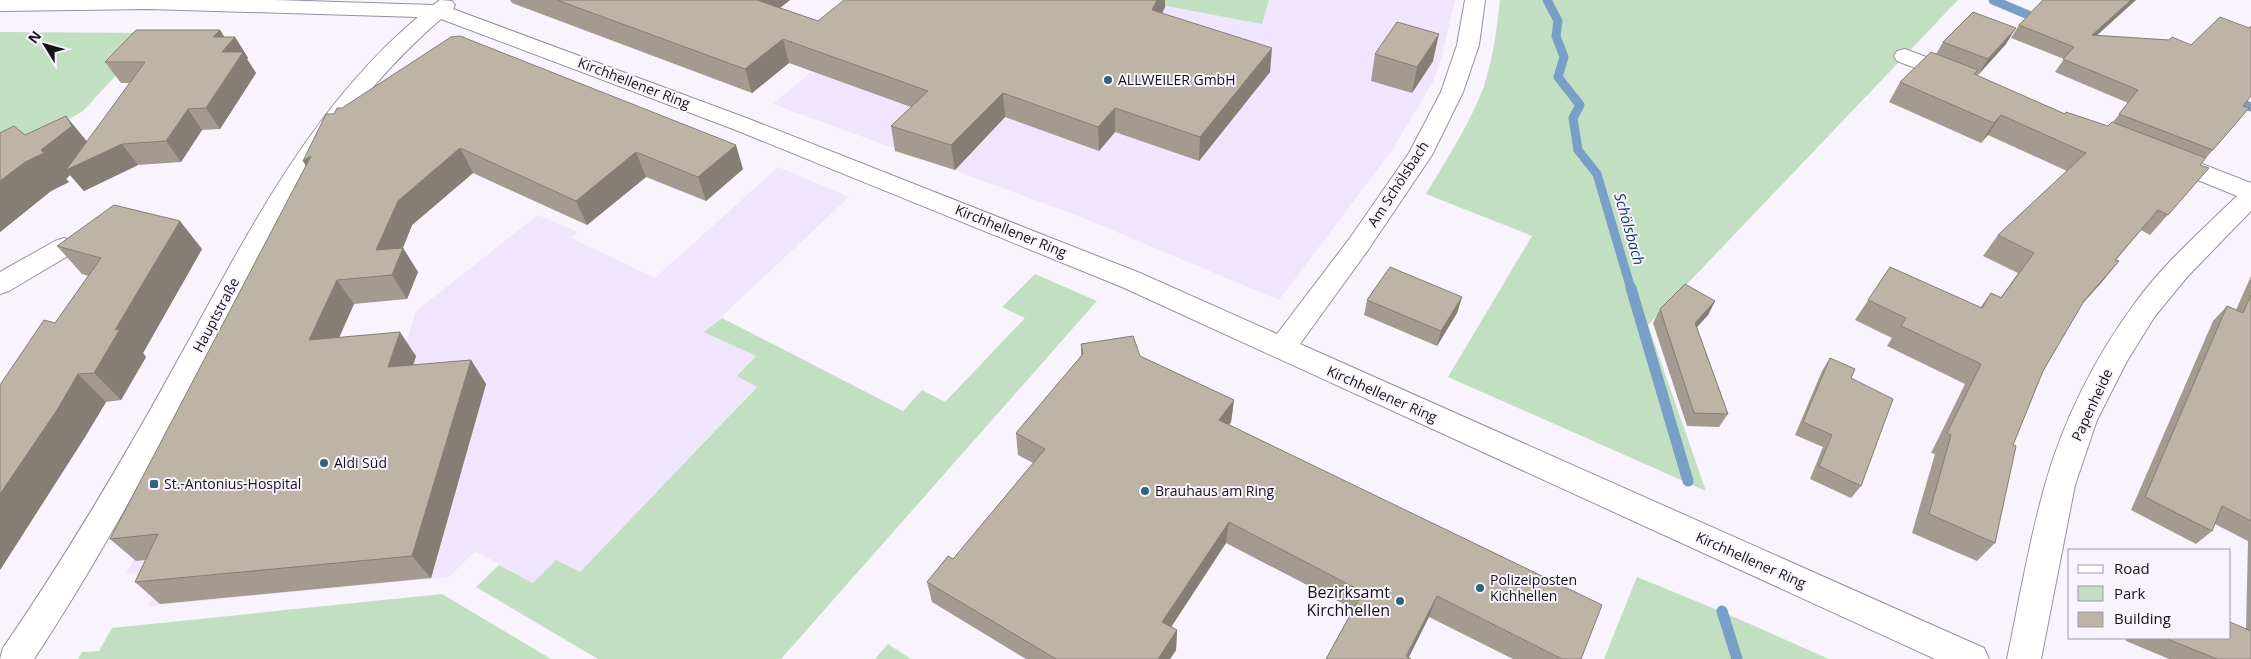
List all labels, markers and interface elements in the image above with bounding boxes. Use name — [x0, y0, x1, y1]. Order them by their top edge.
north arrow — [20, 20, 70, 70]
text: N — [23, 27, 45, 47]
street label: Kirchhellener Ring — [575, 52, 693, 113]
place label: ALLWEILER GmbH — [1118, 70, 1235, 89]
marker: ALLWEILER GmbH — [1102, 74, 1114, 86]
street label: Am Schölsbach — [1363, 137, 1432, 230]
water label: Schölsbach — [1610, 190, 1650, 267]
street label: Kirchhellener Ring — [953, 200, 1070, 262]
street label: Hauptstraße — [188, 274, 243, 355]
street label: Kirchhellener Ring — [1324, 361, 1441, 427]
street label: Papenheide — [2067, 365, 2117, 444]
place label: Aldi Süd — [334, 453, 387, 472]
marker: Aldi Süd — [318, 457, 330, 469]
place label: St.-Antonius-Hospital — [164, 474, 301, 493]
marker: St.-Antonius-Hospital — [148, 478, 160, 490]
place label: Brauhaus am Ring — [1155, 481, 1275, 500]
marker: Brauhaus am Ring — [1139, 485, 1151, 497]
street label: Kirchhellener Ring — [1693, 527, 1810, 593]
legend — [2068, 549, 2231, 639]
text: Road — [2114, 558, 2150, 578]
place label: Polizeiposten Kichhellen — [1490, 570, 1577, 605]
place label: Bezirksamt Kirchhellen — [1306, 581, 1390, 621]
marker: Polizeiposten Kichhellen — [1474, 582, 1486, 594]
text: Park — [2114, 583, 2145, 603]
marker: Bezirksamt Kirchhellen — [1394, 595, 1406, 607]
text: Building — [2114, 608, 2171, 628]

